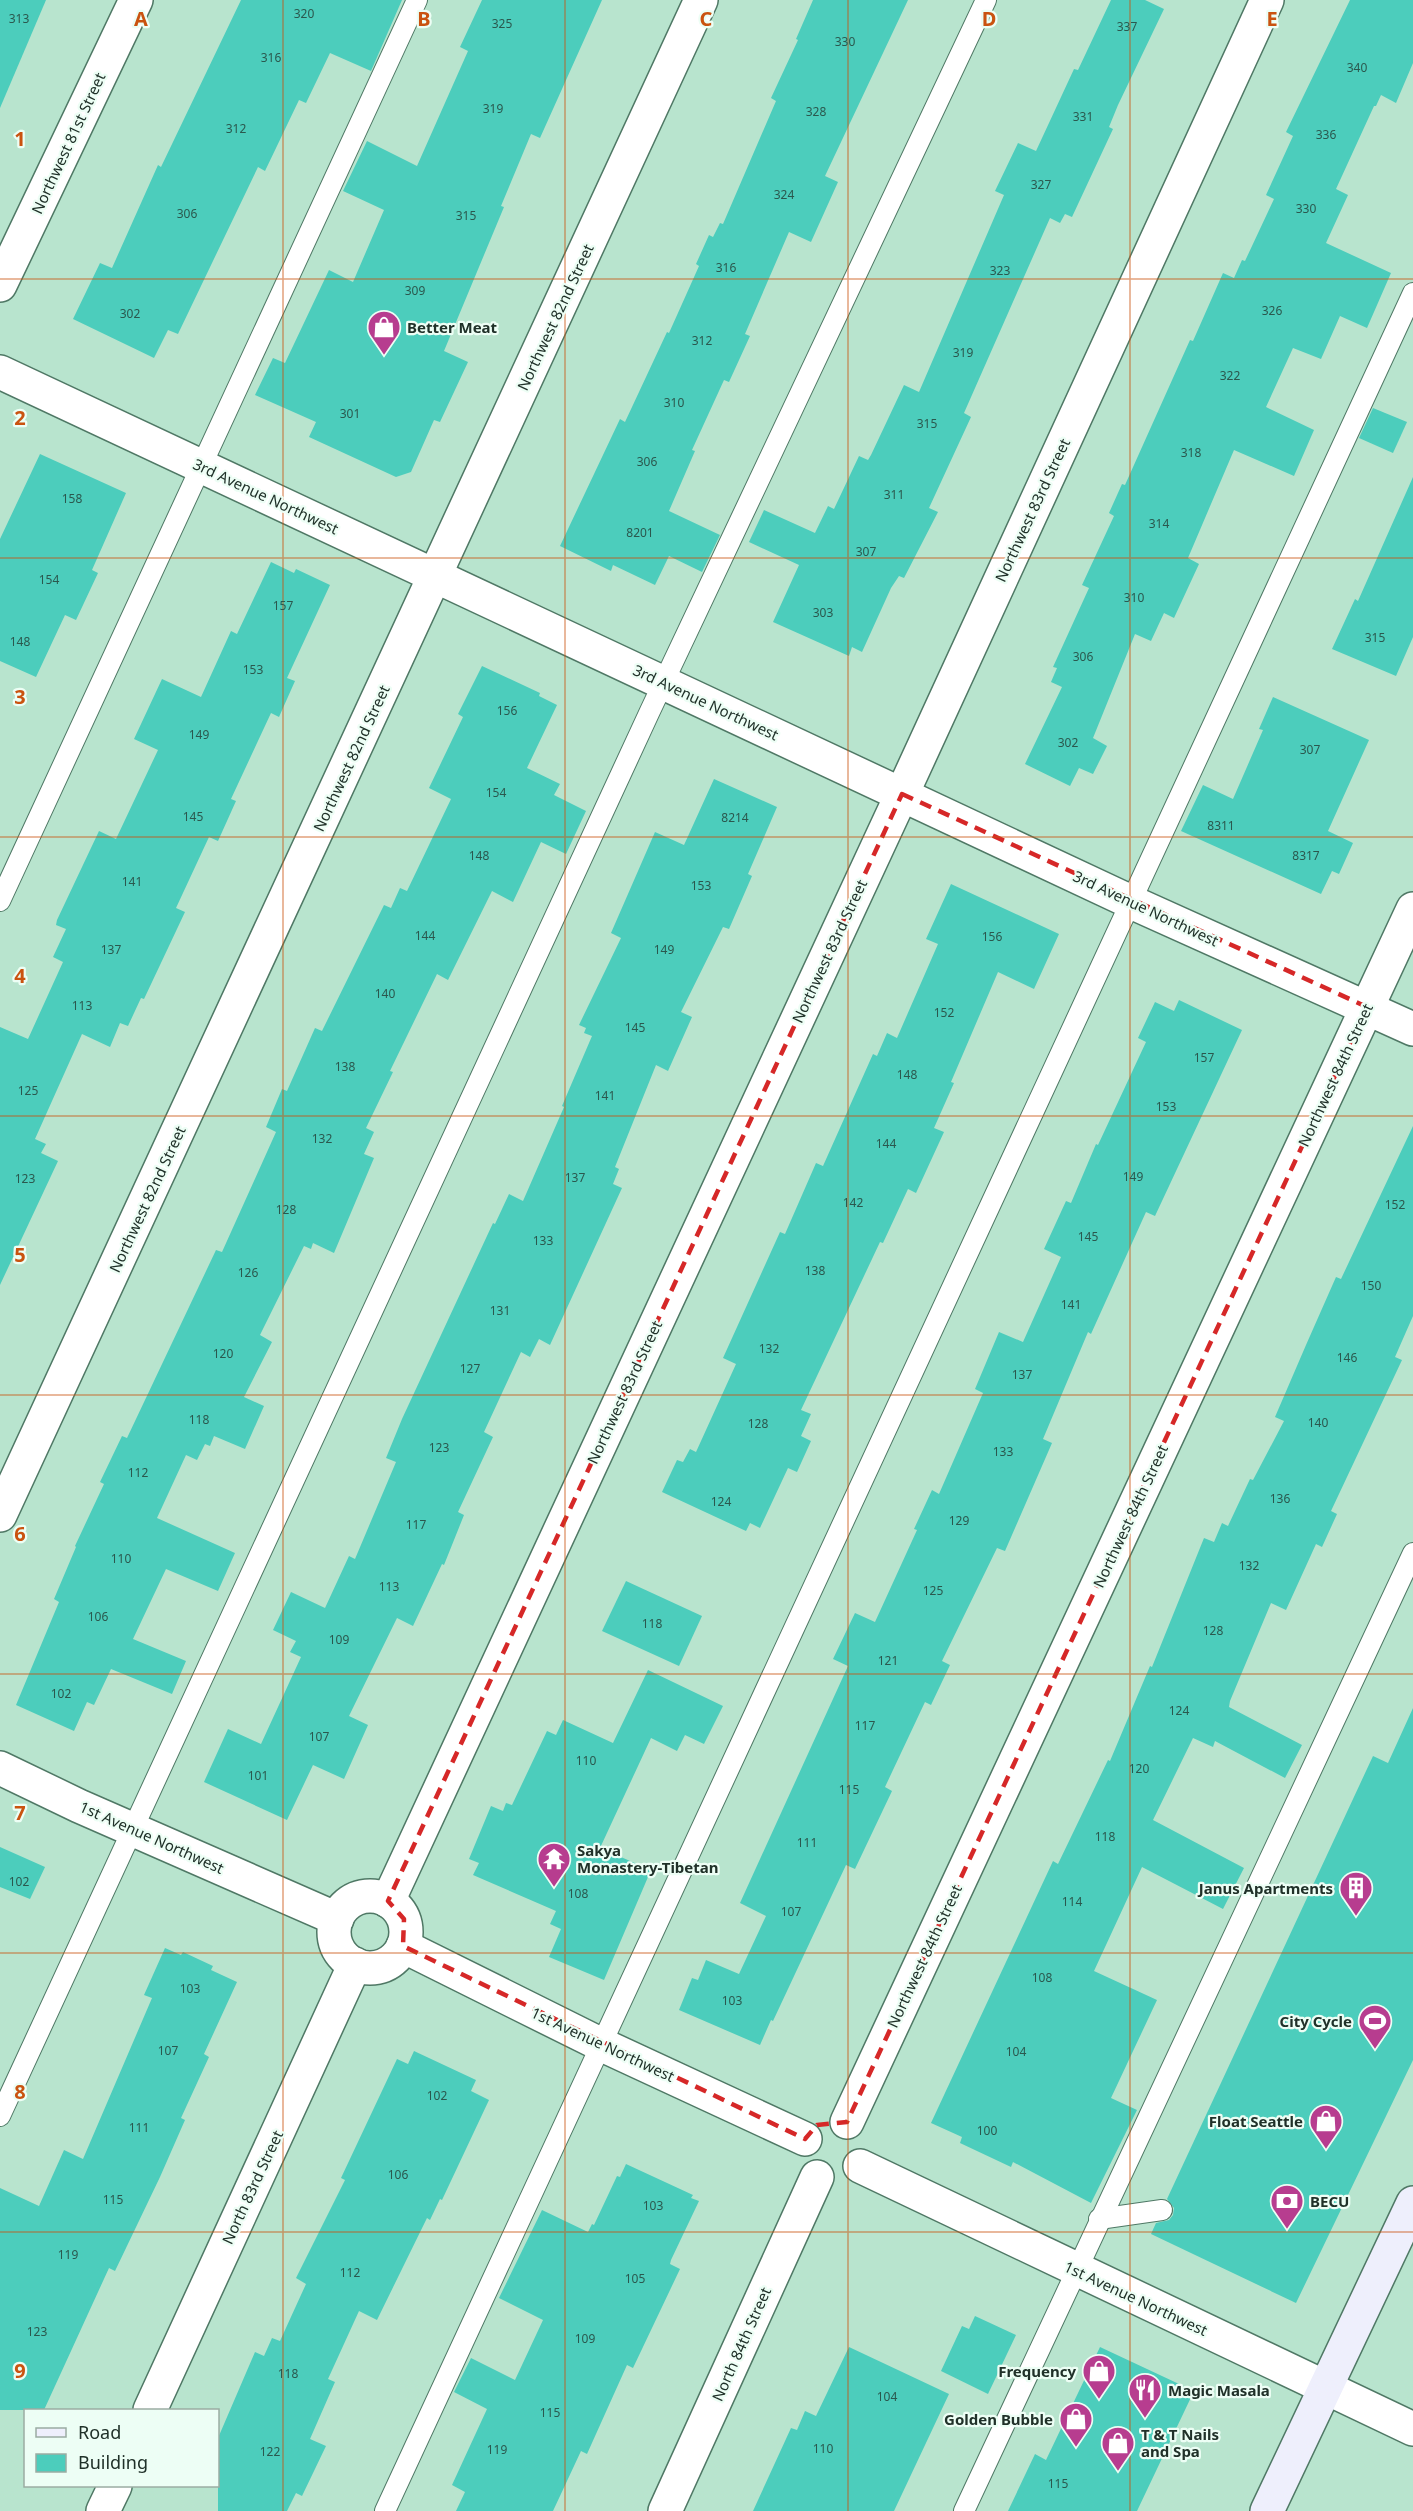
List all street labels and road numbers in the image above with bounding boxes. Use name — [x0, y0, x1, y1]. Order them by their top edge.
street label: Northwest 81st Street — [26, 69, 110, 217]
street label: Northwest 82nd Street — [512, 240, 598, 394]
street label: Northwest 83rd Street — [990, 434, 1074, 585]
street label: 3rd Avenue Northwest — [190, 453, 343, 539]
street label: 3rd Avenue Northwest — [630, 659, 783, 745]
street label: Northwest 82nd Street — [308, 681, 394, 835]
street label: 3rd Avenue Northwest — [1070, 865, 1223, 951]
street label: Northwest 83rd Street — [787, 875, 871, 1026]
street label: Northwest 84th Street — [1293, 1000, 1377, 1150]
street label: Northwest 82nd Street — [104, 1122, 190, 1276]
street label: Northwest 83rd Street — [582, 1316, 666, 1467]
street label: Northwest 84th Street — [1088, 1441, 1172, 1591]
street label: 1st Avenue Northwest — [77, 1796, 228, 1878]
street label: Northwest 84th Street — [882, 1881, 966, 2031]
street label: 1st Avenue Northwest — [528, 2002, 678, 2086]
street label: North 83rd Street — [217, 2126, 287, 2247]
street label: 1st Avenue Northwest — [1061, 2256, 1211, 2340]
street label: North 84th Street — [707, 2283, 775, 2404]

